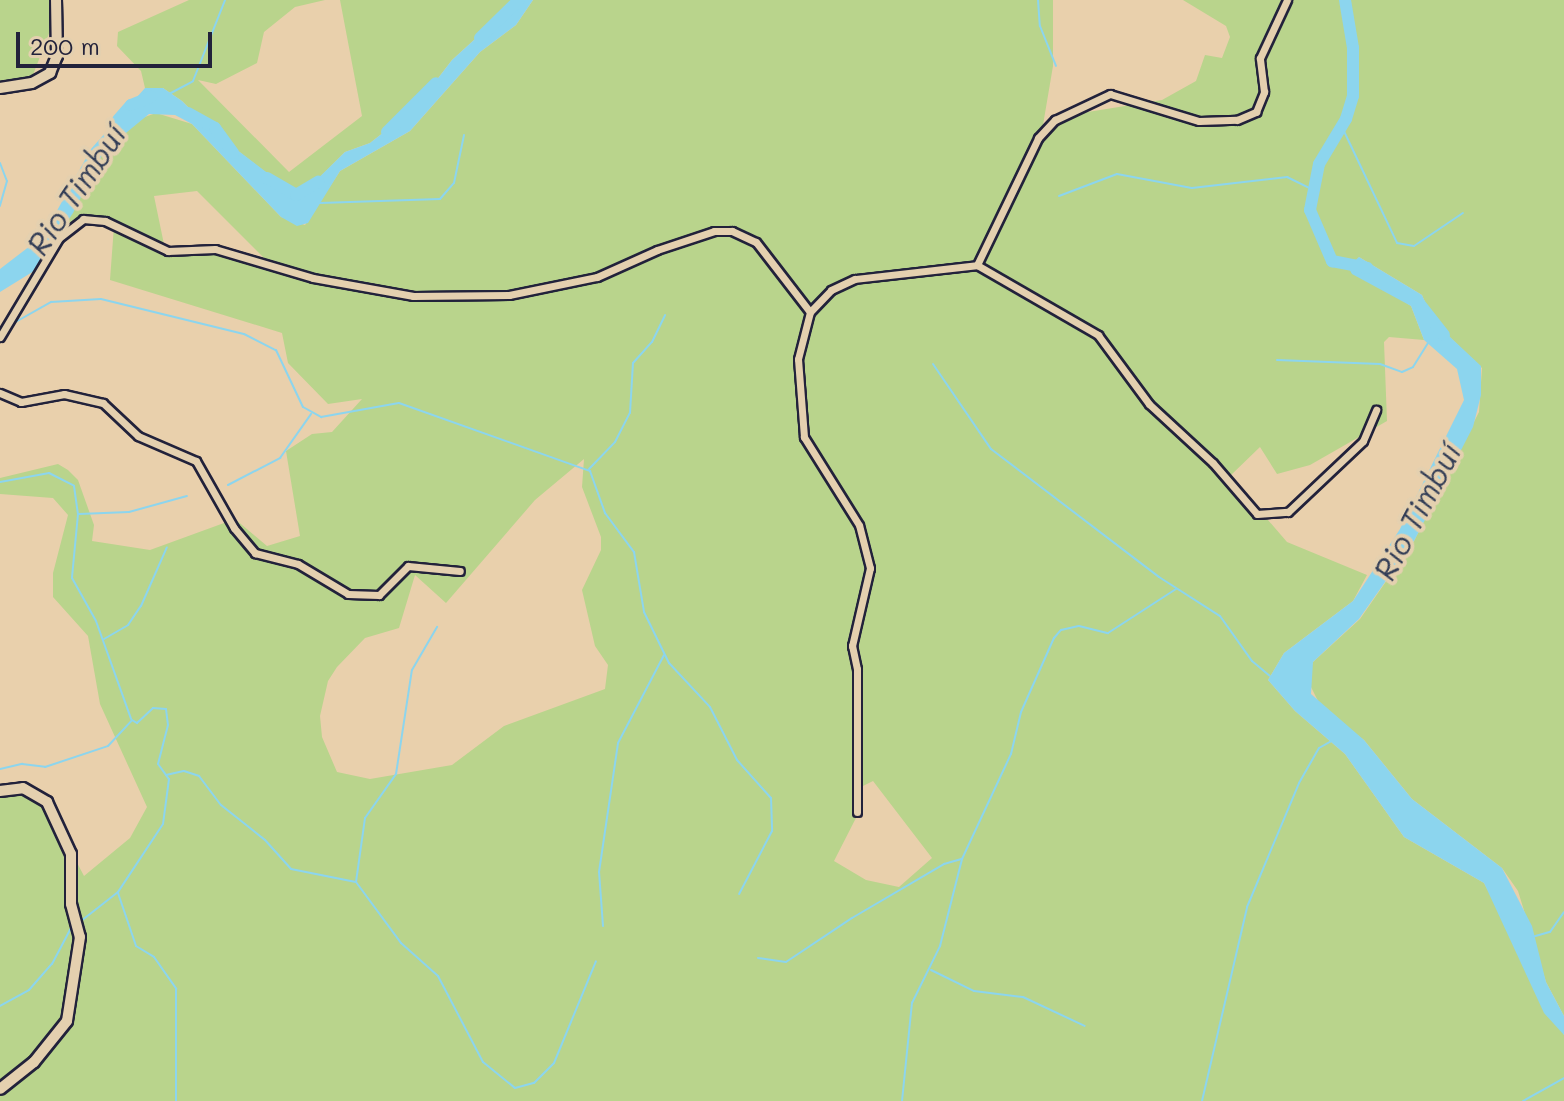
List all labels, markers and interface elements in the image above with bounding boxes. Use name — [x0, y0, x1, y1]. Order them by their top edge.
scale bar — [20, 16, 216, 66]
text: 200 m — [30, 30, 100, 61]
water label: Rio Timbuí — [19, 117, 133, 261]
water label: Rio Timbuí — [1366, 436, 1468, 586]

